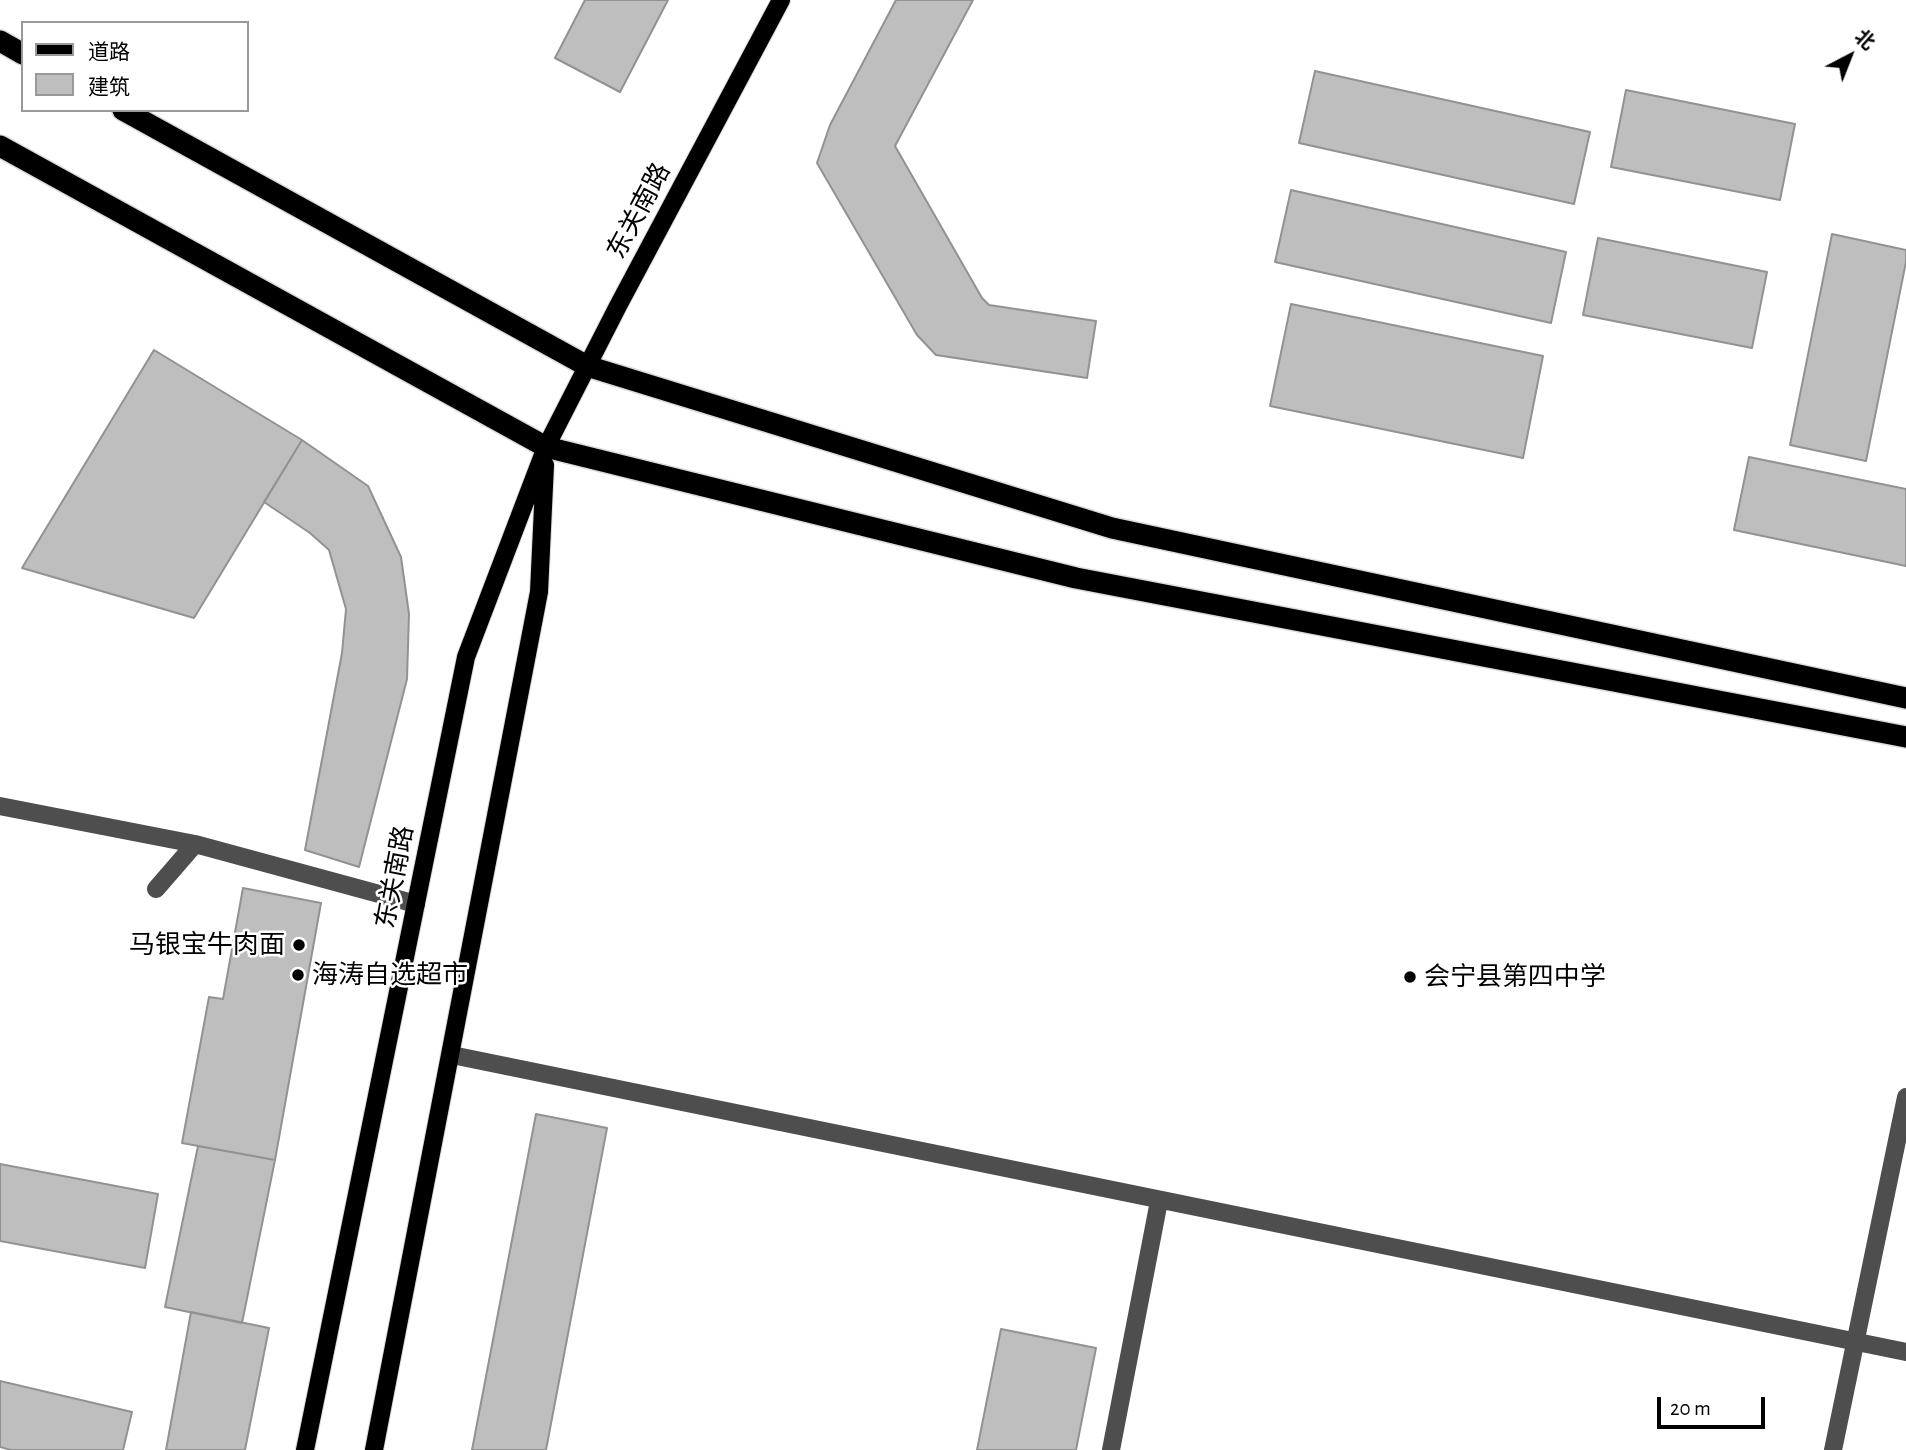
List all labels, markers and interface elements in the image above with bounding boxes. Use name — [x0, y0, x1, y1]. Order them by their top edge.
legend — [21, 21, 248, 112]
north arrow — [1815, 21, 1885, 91]
text: 北 — [1851, 27, 1878, 53]
text: 道路 — [88, 42, 130, 63]
text: 建筑 — [88, 77, 130, 98]
street label: 东关南路 — [601, 158, 677, 264]
street label: 东关南路 — [370, 823, 420, 931]
place label: 马银宝牛肉面 — [129, 929, 285, 961]
marker: 马银宝牛肉面 — [291, 937, 307, 953]
place label: 海涛自选超市 — [312, 959, 468, 991]
place label: 会宁县第四中学 — [1424, 961, 1606, 993]
marker: 海涛自选超市 — [290, 967, 306, 983]
marker: 会宁县第四中学 — [1402, 969, 1418, 985]
scale bar — [1661, 1384, 1770, 1428]
text: 20 m — [1670, 1398, 1711, 1419]

